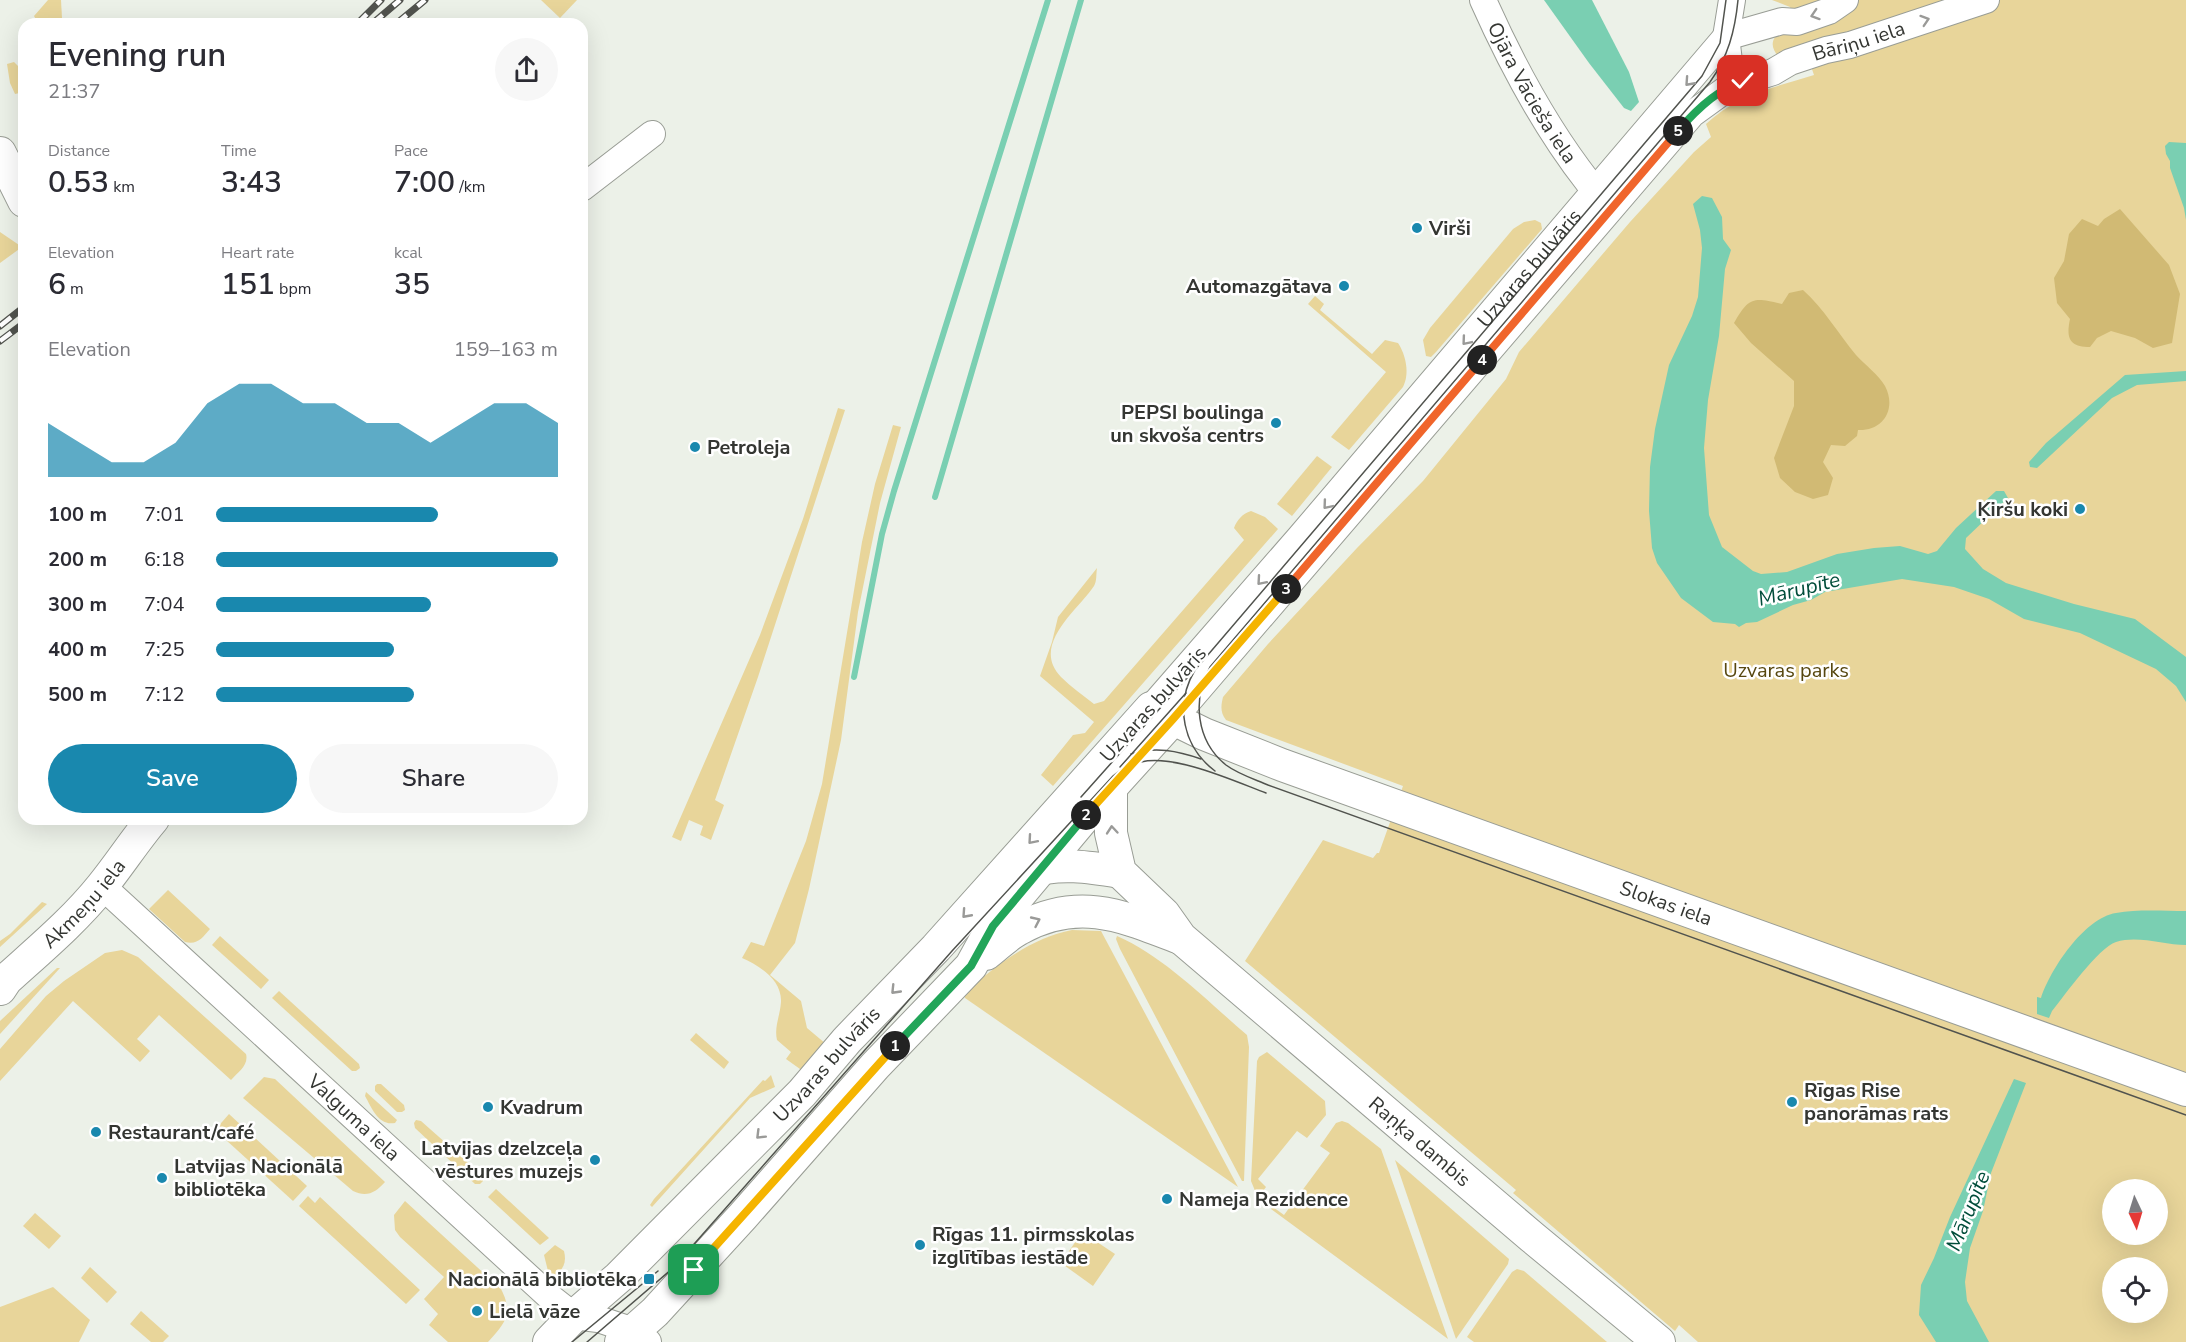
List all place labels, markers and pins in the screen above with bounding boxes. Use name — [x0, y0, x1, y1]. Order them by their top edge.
pin — [1717, 55, 1768, 106]
pin: 5 — [1663, 116, 1693, 146]
place label: Virši — [1428, 215, 1471, 242]
marker: Virši — [1410, 221, 1424, 235]
place label: Automazgātava — [1186, 273, 1332, 300]
marker: Automazgātava — [1337, 279, 1351, 293]
pin: 4 — [1467, 345, 1497, 375]
place label: PEPSI boulinga un skvoša centrs — [1110, 399, 1264, 449]
marker: PEPSI boulinga un skvoša centrs — [1269, 416, 1283, 430]
place label: Petroleja — [707, 434, 790, 461]
marker: Petroleja — [688, 440, 702, 454]
place label: Ķiršu koki — [1977, 496, 2068, 523]
marker: Ķiršu koki — [2073, 502, 2087, 516]
pin: 3 — [1271, 574, 1301, 604]
pin: 2 — [1071, 800, 1101, 830]
pin: 1 — [880, 1031, 910, 1061]
place label: Rīgas Rise panorāmas rats — [1804, 1077, 1949, 1127]
place label: Kvadrum — [500, 1094, 583, 1121]
marker: Rīgas Rise panorāmas rats — [1785, 1095, 1799, 1109]
marker: Kvadrum — [481, 1100, 495, 1114]
place label: Restaurant/café — [108, 1119, 255, 1146]
marker: Restaurant/café — [89, 1125, 103, 1139]
place label: Latvijas dzelzceļa vēstures muzejs — [421, 1135, 583, 1185]
place label: Latvijas Nacionālā bibliotēka — [174, 1153, 343, 1203]
marker: Latvijas dzelzceļa vēstures muzejs — [588, 1153, 602, 1167]
marker: Latvijas Nacionālā bibliotēka — [155, 1171, 169, 1185]
place label: Nameja Rezidence — [1179, 1186, 1348, 1213]
marker: Nameja Rezidence — [1160, 1192, 1174, 1206]
place label: Rīgas 11. pirmsskolas izglītības iestāde — [932, 1221, 1135, 1271]
marker: Rīgas 11. pirmsskolas izglītības iestāde — [913, 1238, 927, 1252]
pin — [668, 1244, 719, 1295]
place label: Nacionālā bibliotēka — [448, 1266, 637, 1293]
marker: Nacionālā bibliotēka — [642, 1272, 656, 1286]
place label: Lielā vāze — [489, 1298, 580, 1325]
marker: Lielā vāze — [470, 1304, 484, 1318]

